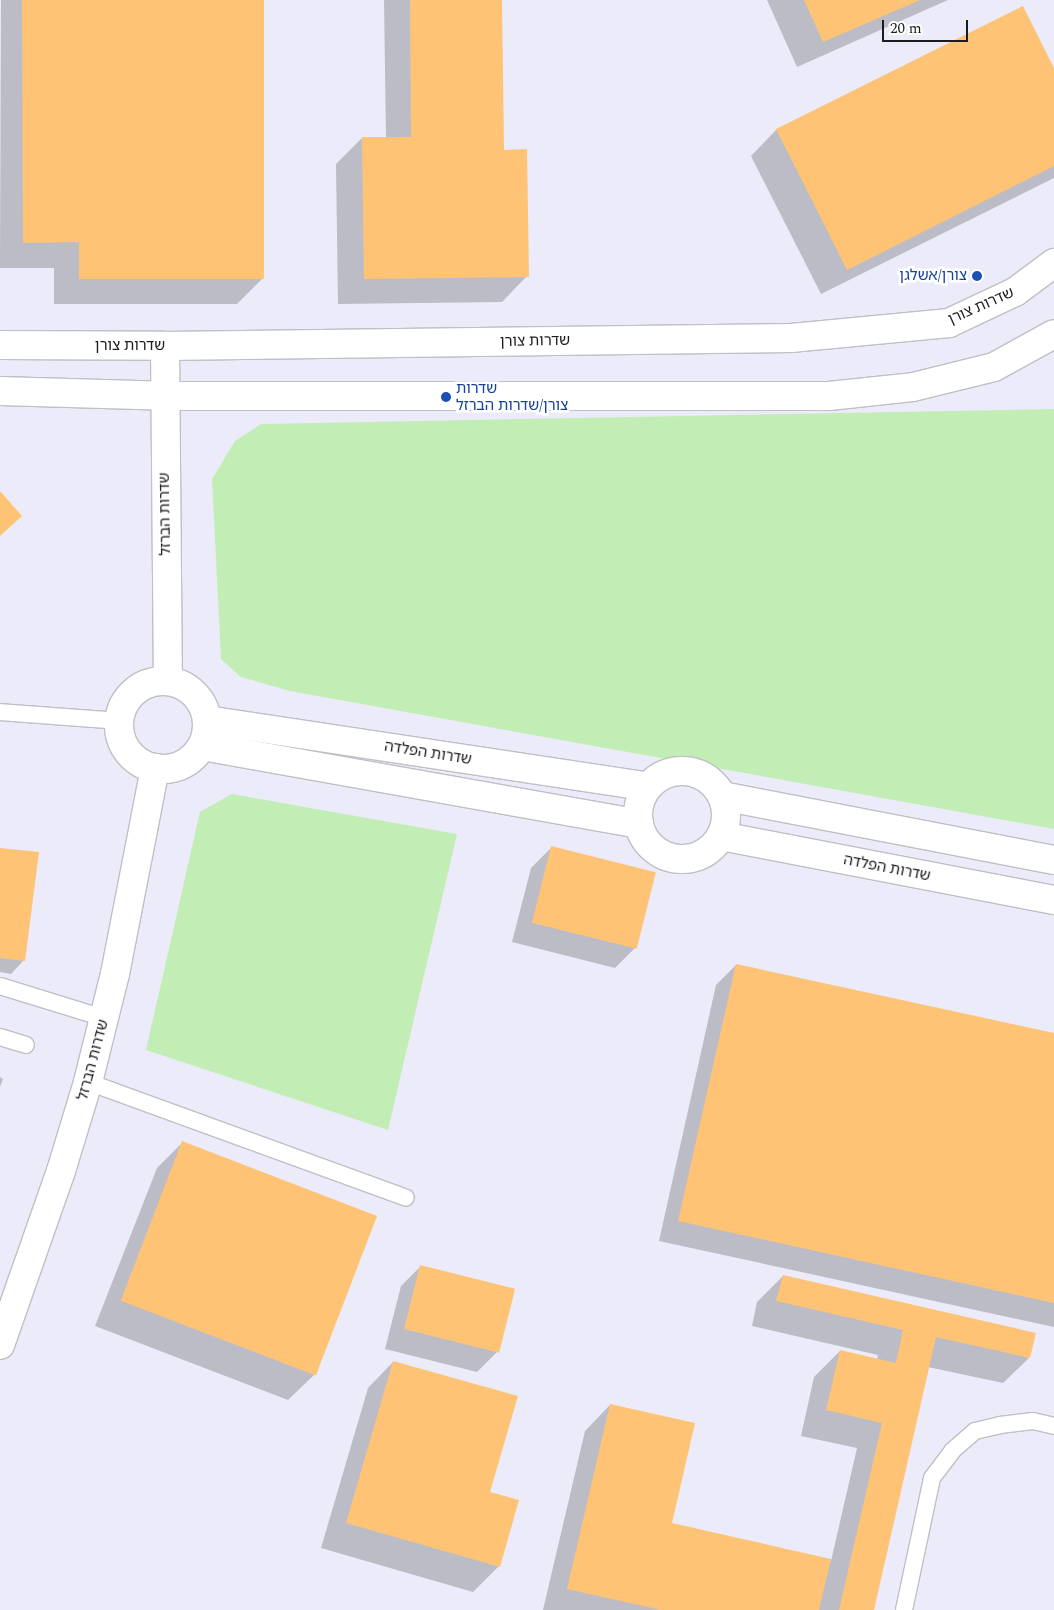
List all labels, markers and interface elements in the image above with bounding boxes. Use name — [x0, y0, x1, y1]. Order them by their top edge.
scale bar — [884, 10, 970, 42]
text: 20 m — [890, 17, 922, 40]
place label: צורן/אשלגן — [899, 267, 967, 285]
marker: צורן/אשלגן — [971, 270, 983, 282]
street label: שדרות צורן — [945, 283, 1017, 329]
street label: שדרות צורן — [500, 331, 570, 351]
street label: שדרות צורן — [95, 337, 165, 355]
place label: שדרות צורן/שדרות הברזל — [456, 379, 568, 414]
marker: שדרות צורן/שדרות הברזל — [440, 391, 452, 403]
street label: שדרות הברזל — [155, 472, 175, 556]
street label: שדרות הפלדה — [383, 737, 473, 769]
street label: שדרות הפלדה — [842, 851, 932, 885]
street label: שדרות הברזל — [74, 1018, 112, 1102]

